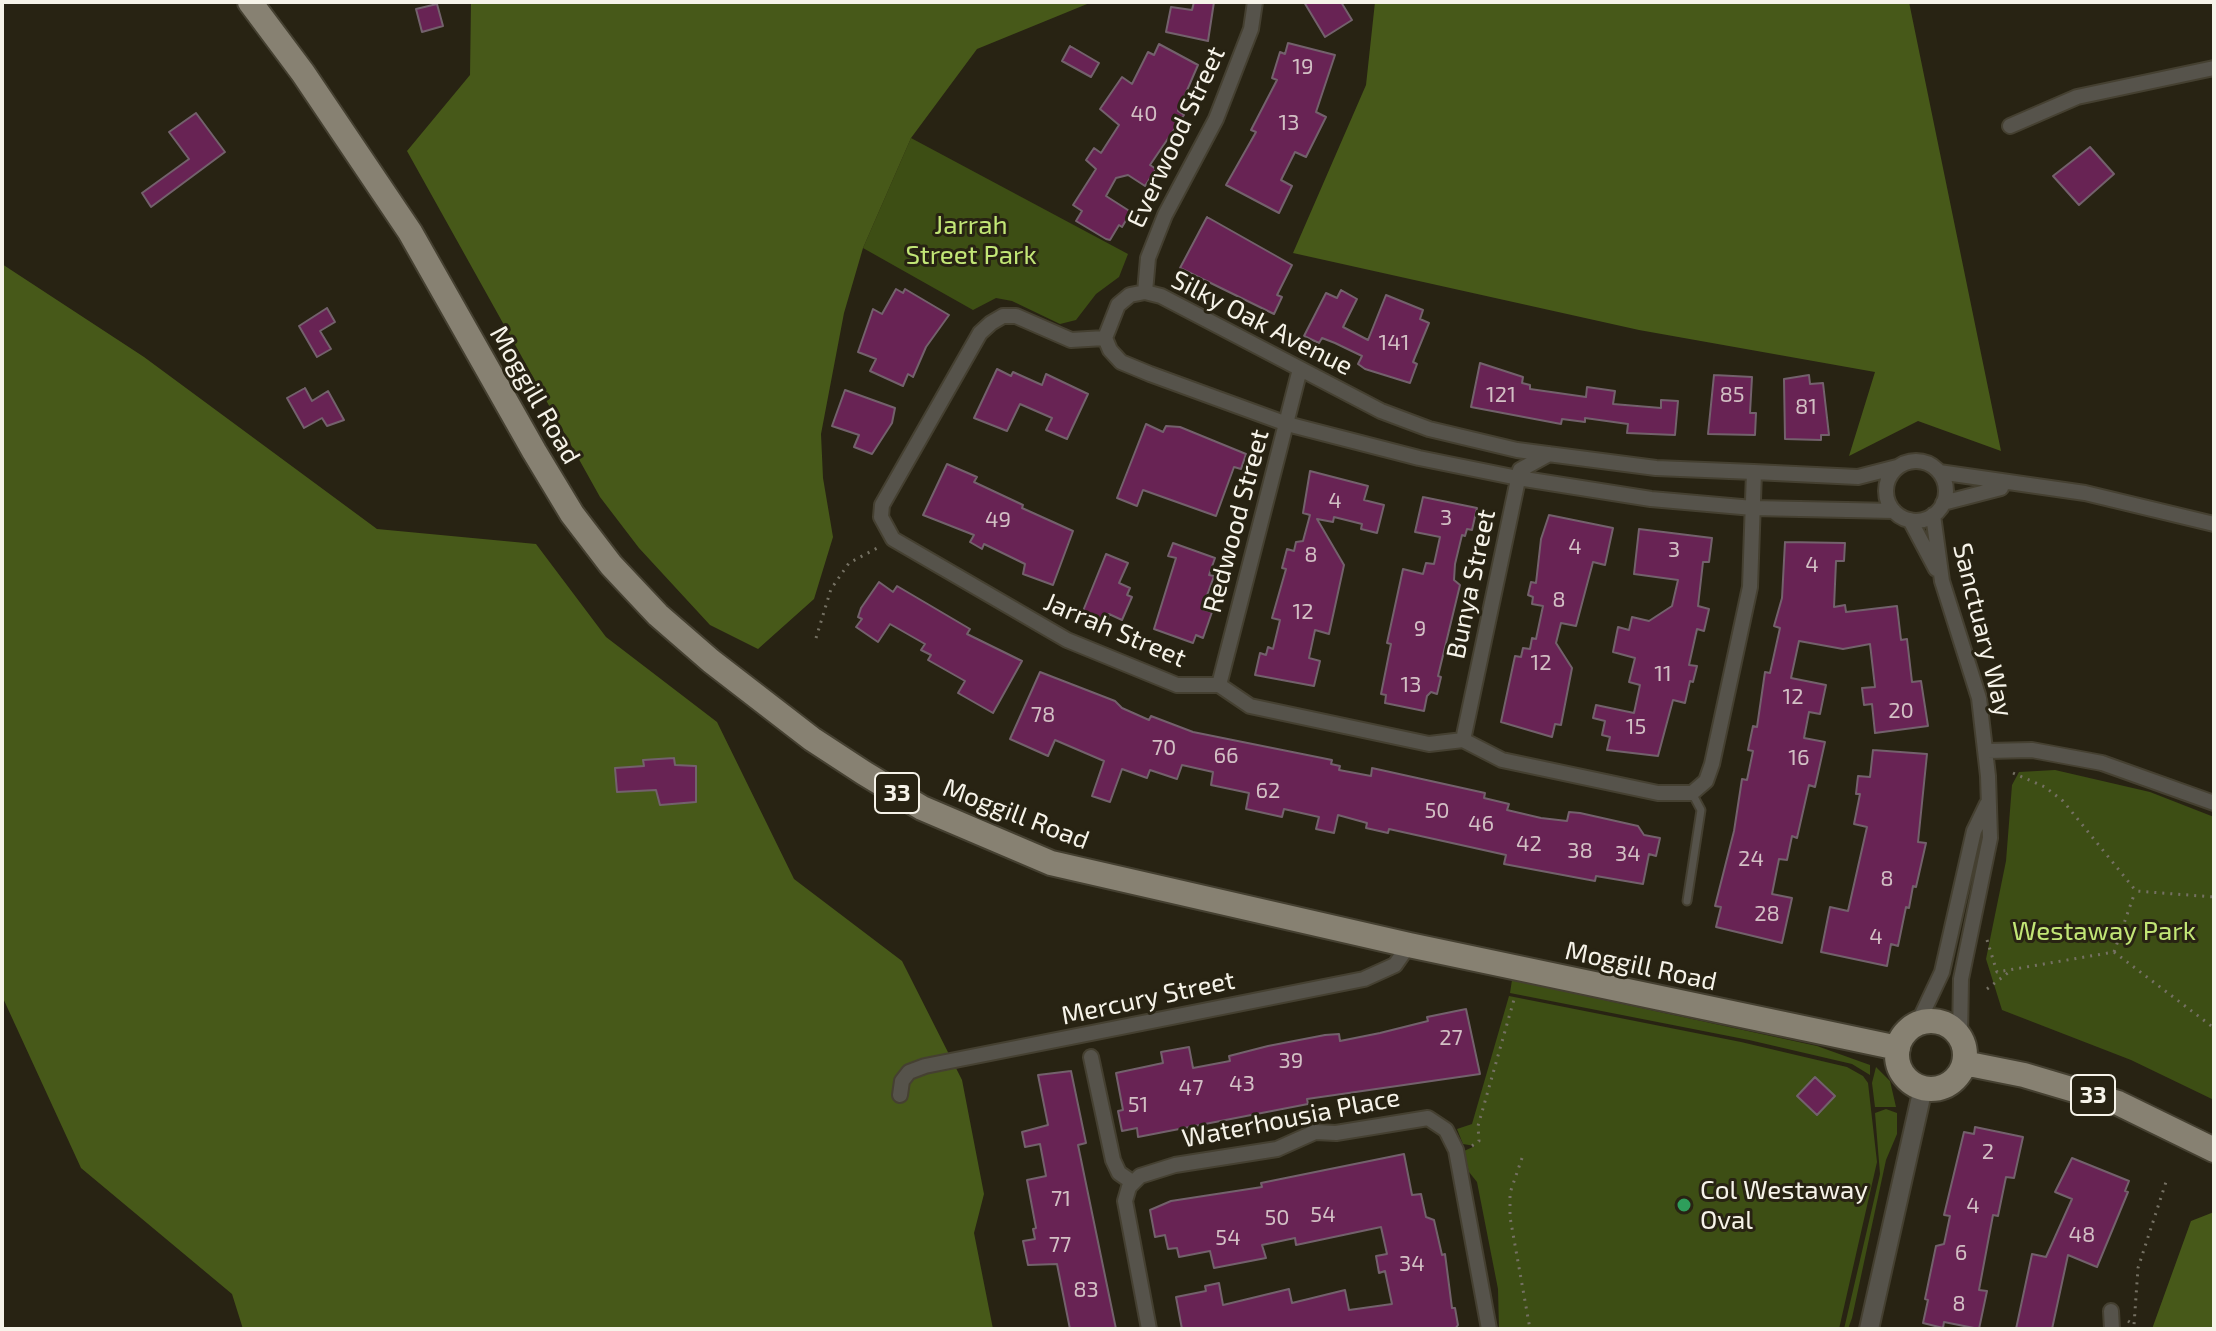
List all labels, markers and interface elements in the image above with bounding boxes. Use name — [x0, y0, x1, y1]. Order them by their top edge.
street label: Everwood Street — [1120, 41, 1232, 233]
house number: 19 — [1292, 54, 1314, 80]
house number: 40 — [1131, 101, 1157, 127]
house number: 13 — [1279, 110, 1299, 136]
park label: Jarrah Street Park — [905, 209, 1037, 270]
street label: Silky Oak Avenue — [1166, 264, 1358, 382]
street label: Moggill Road — [483, 320, 587, 470]
house number: 141 — [1378, 330, 1410, 356]
house number: 121 — [1486, 382, 1516, 408]
house number: 85 — [1719, 382, 1745, 408]
house number: 81 — [1795, 394, 1817, 420]
street label: Redwood Street — [1197, 426, 1275, 616]
house number: 4 — [1328, 488, 1342, 514]
house number: 3 — [1440, 505, 1452, 531]
street label: Bunya Street — [1440, 506, 1502, 662]
house number: 49 — [985, 507, 1011, 533]
house number: 4 — [1568, 534, 1582, 560]
house number: 3 — [1668, 537, 1680, 563]
street label: Sanctuary Way — [1946, 540, 2020, 720]
house number: 8 — [1304, 542, 1318, 568]
house number: 4 — [1805, 552, 1819, 578]
street label: Jarrah Street — [1039, 586, 1191, 674]
house number: 8 — [1552, 587, 1566, 613]
house number: 12 — [1292, 599, 1314, 625]
house number: 9 — [1414, 616, 1426, 642]
house number: 12 — [1530, 650, 1552, 676]
house number: 11 — [1654, 661, 1672, 687]
house number: 13 — [1401, 672, 1421, 698]
house number: 12 — [1782, 684, 1804, 710]
house number: 20 — [1888, 698, 1914, 724]
house number: 78 — [1031, 702, 1055, 728]
house number: 15 — [1626, 714, 1646, 740]
house number: 70 — [1152, 735, 1176, 761]
house number: 66 — [1213, 743, 1239, 769]
house number: 16 — [1788, 745, 1810, 771]
street label: Moggill Road — [938, 772, 1094, 856]
road number: 33 — [875, 773, 919, 813]
house number: 62 — [1256, 778, 1280, 804]
house number: 50 — [1424, 798, 1450, 824]
house number: 46 — [1468, 811, 1494, 837]
house number: 42 — [1516, 831, 1542, 857]
house number: 38 — [1567, 838, 1593, 864]
house number: 34 — [1615, 841, 1641, 867]
house number: 24 — [1738, 846, 1764, 872]
house number: 8 — [1880, 866, 1894, 892]
house number: 28 — [1754, 901, 1780, 927]
park label: Westaway Park — [2012, 915, 2196, 947]
house number: 4 — [1869, 924, 1883, 950]
street label: Moggill Road — [1562, 935, 1720, 997]
street label: Mercury Street — [1058, 964, 1238, 1032]
house number: 27 — [1439, 1025, 1463, 1051]
house number: 39 — [1279, 1048, 1303, 1074]
house number: 43 — [1229, 1071, 1255, 1097]
house number: 47 — [1179, 1075, 1203, 1101]
road number: 33 — [2071, 1075, 2115, 1115]
street label: Waterhousia Place — [1179, 1082, 1403, 1154]
house number: 51 — [1128, 1092, 1148, 1118]
house number: 2 — [1982, 1139, 1994, 1165]
place label: Col Westaway Oval — [1700, 1174, 1868, 1236]
house number: 71 — [1051, 1186, 1071, 1212]
house number: 4 — [1966, 1193, 1980, 1219]
marker: Col Westaway Oval — [1675, 1196, 1693, 1214]
house number: 54 — [1310, 1202, 1336, 1228]
house number: 50 — [1264, 1205, 1290, 1231]
house number: 48 — [2069, 1222, 2095, 1248]
house number: 54 — [1215, 1225, 1241, 1251]
house number: 77 — [1049, 1232, 1071, 1258]
house number: 6 — [1955, 1240, 1967, 1266]
house number: 34 — [1399, 1251, 1425, 1277]
house number: 83 — [1073, 1277, 1099, 1303]
house number: 8 — [1952, 1291, 1966, 1317]

